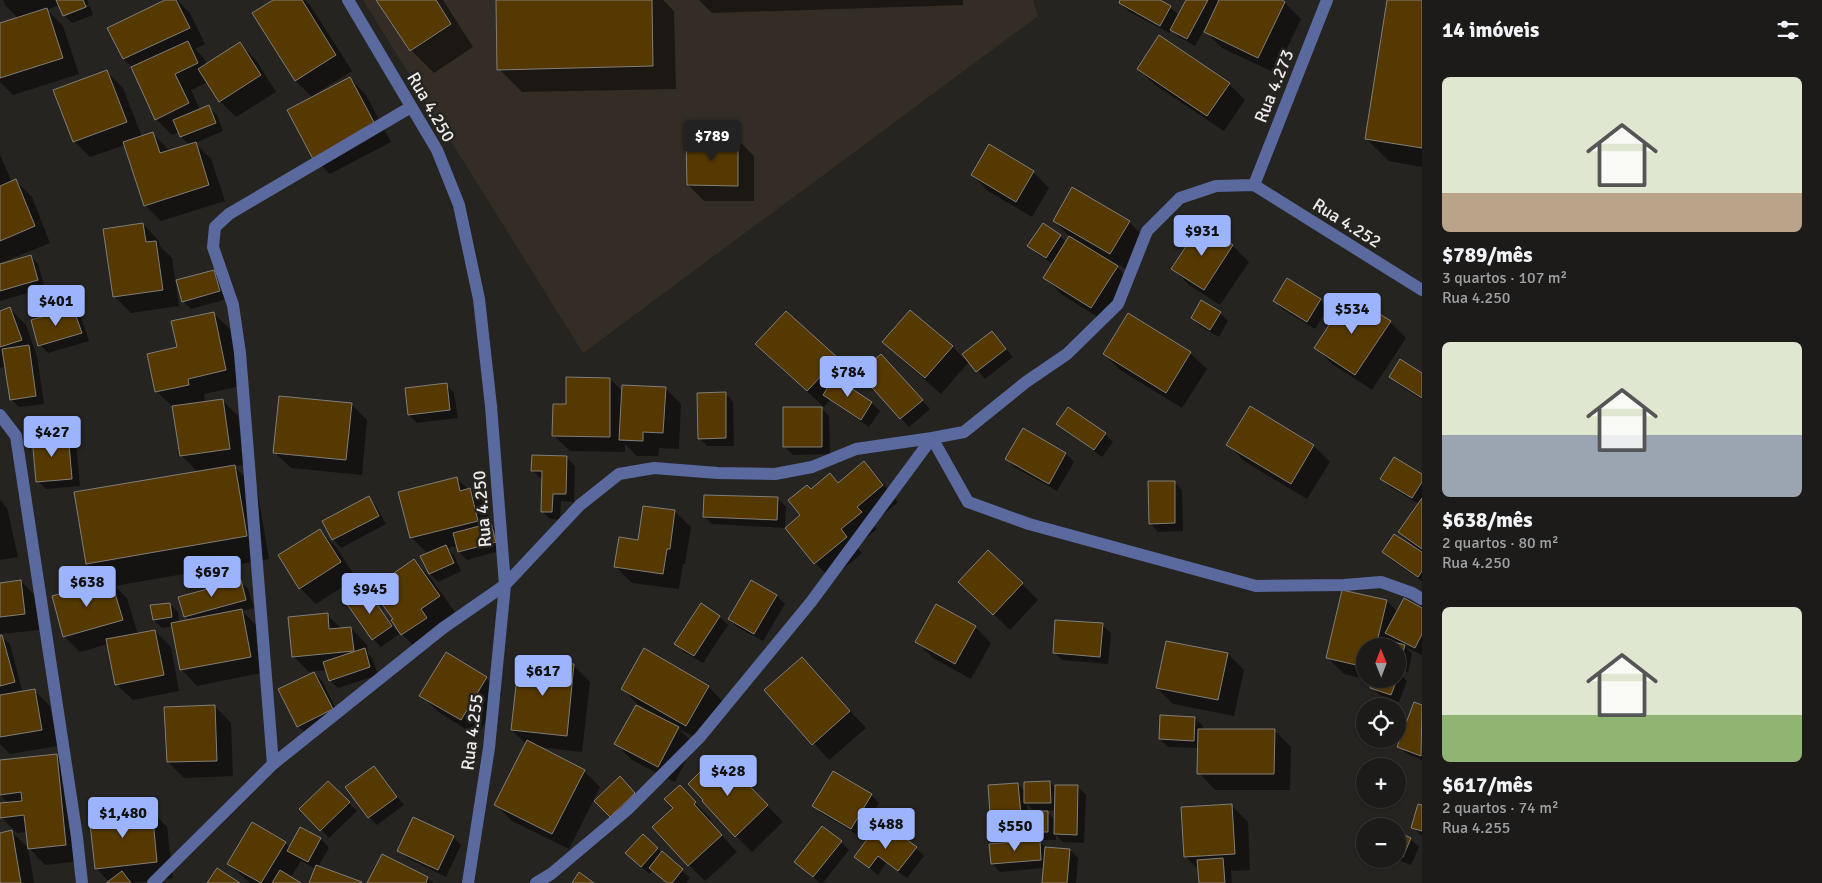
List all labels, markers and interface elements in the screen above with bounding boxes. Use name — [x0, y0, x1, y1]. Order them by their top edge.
icon: filters — [1774, 16, 1802, 44]
text: 14 imóveis — [1442, 17, 1539, 43]
street label: Rua 4.273 — [1249, 46, 1299, 126]
street label: Rua 4.250 — [402, 68, 460, 146]
icon: home — [1577, 110, 1667, 200]
pin: $789 — [682, 120, 742, 162]
text: $789 — [695, 126, 729, 146]
street label: Rua 4.252 — [1309, 193, 1385, 253]
pin: $931 — [1172, 214, 1232, 257]
text: $931 — [1185, 221, 1219, 241]
text: $789/mês — [1442, 242, 1533, 268]
text: 3 quartos · 107 m² — [1442, 268, 1567, 288]
pin: $401 — [26, 284, 86, 327]
text: Rua 4.250 — [1442, 288, 1510, 308]
text: $401 — [39, 291, 73, 311]
pin: $534 — [1322, 292, 1382, 335]
text: $534 — [1335, 299, 1369, 319]
pin: $784 — [818, 356, 878, 398]
text: $784 — [831, 362, 865, 382]
icon: home — [1577, 375, 1667, 465]
pin: $427 — [22, 416, 82, 458]
text: $427 — [35, 422, 69, 442]
street label: Rua 4.250 — [468, 470, 496, 548]
text: $638/mês — [1442, 507, 1533, 533]
text: 2 quartos · 80 m² — [1442, 533, 1559, 553]
text: Rua 4.250 — [1442, 553, 1510, 573]
pin: $697 — [182, 556, 242, 598]
text: $697 — [195, 562, 229, 582]
pin: $638 — [57, 566, 117, 608]
text: $638 — [70, 572, 104, 592]
pin: $945 — [340, 572, 400, 615]
text: $945 — [353, 579, 387, 599]
north arrow — [1356, 638, 1406, 688]
map controls — [1356, 638, 1406, 868]
icon: home — [1577, 640, 1667, 730]
pin: $617 — [513, 654, 573, 697]
text: $617 — [526, 661, 560, 681]
street label: Rua 4.255 — [456, 692, 488, 772]
button: locate — [1356, 698, 1406, 748]
pin: $428 — [698, 754, 758, 797]
button: + — [1356, 758, 1406, 808]
text: $428 — [711, 761, 745, 781]
text: $617/mês — [1442, 772, 1533, 798]
pin: $1,480 — [82, 796, 164, 839]
text: 2 quartos · 74 m² — [1442, 798, 1559, 818]
text: $1,480 — [99, 803, 147, 823]
pin: $488 — [856, 808, 916, 850]
pin: $550 — [985, 810, 1045, 852]
text: $488 — [869, 814, 903, 834]
text: $550 — [998, 816, 1032, 836]
button: − — [1356, 818, 1406, 868]
text: Rua 4.255 — [1442, 818, 1510, 838]

